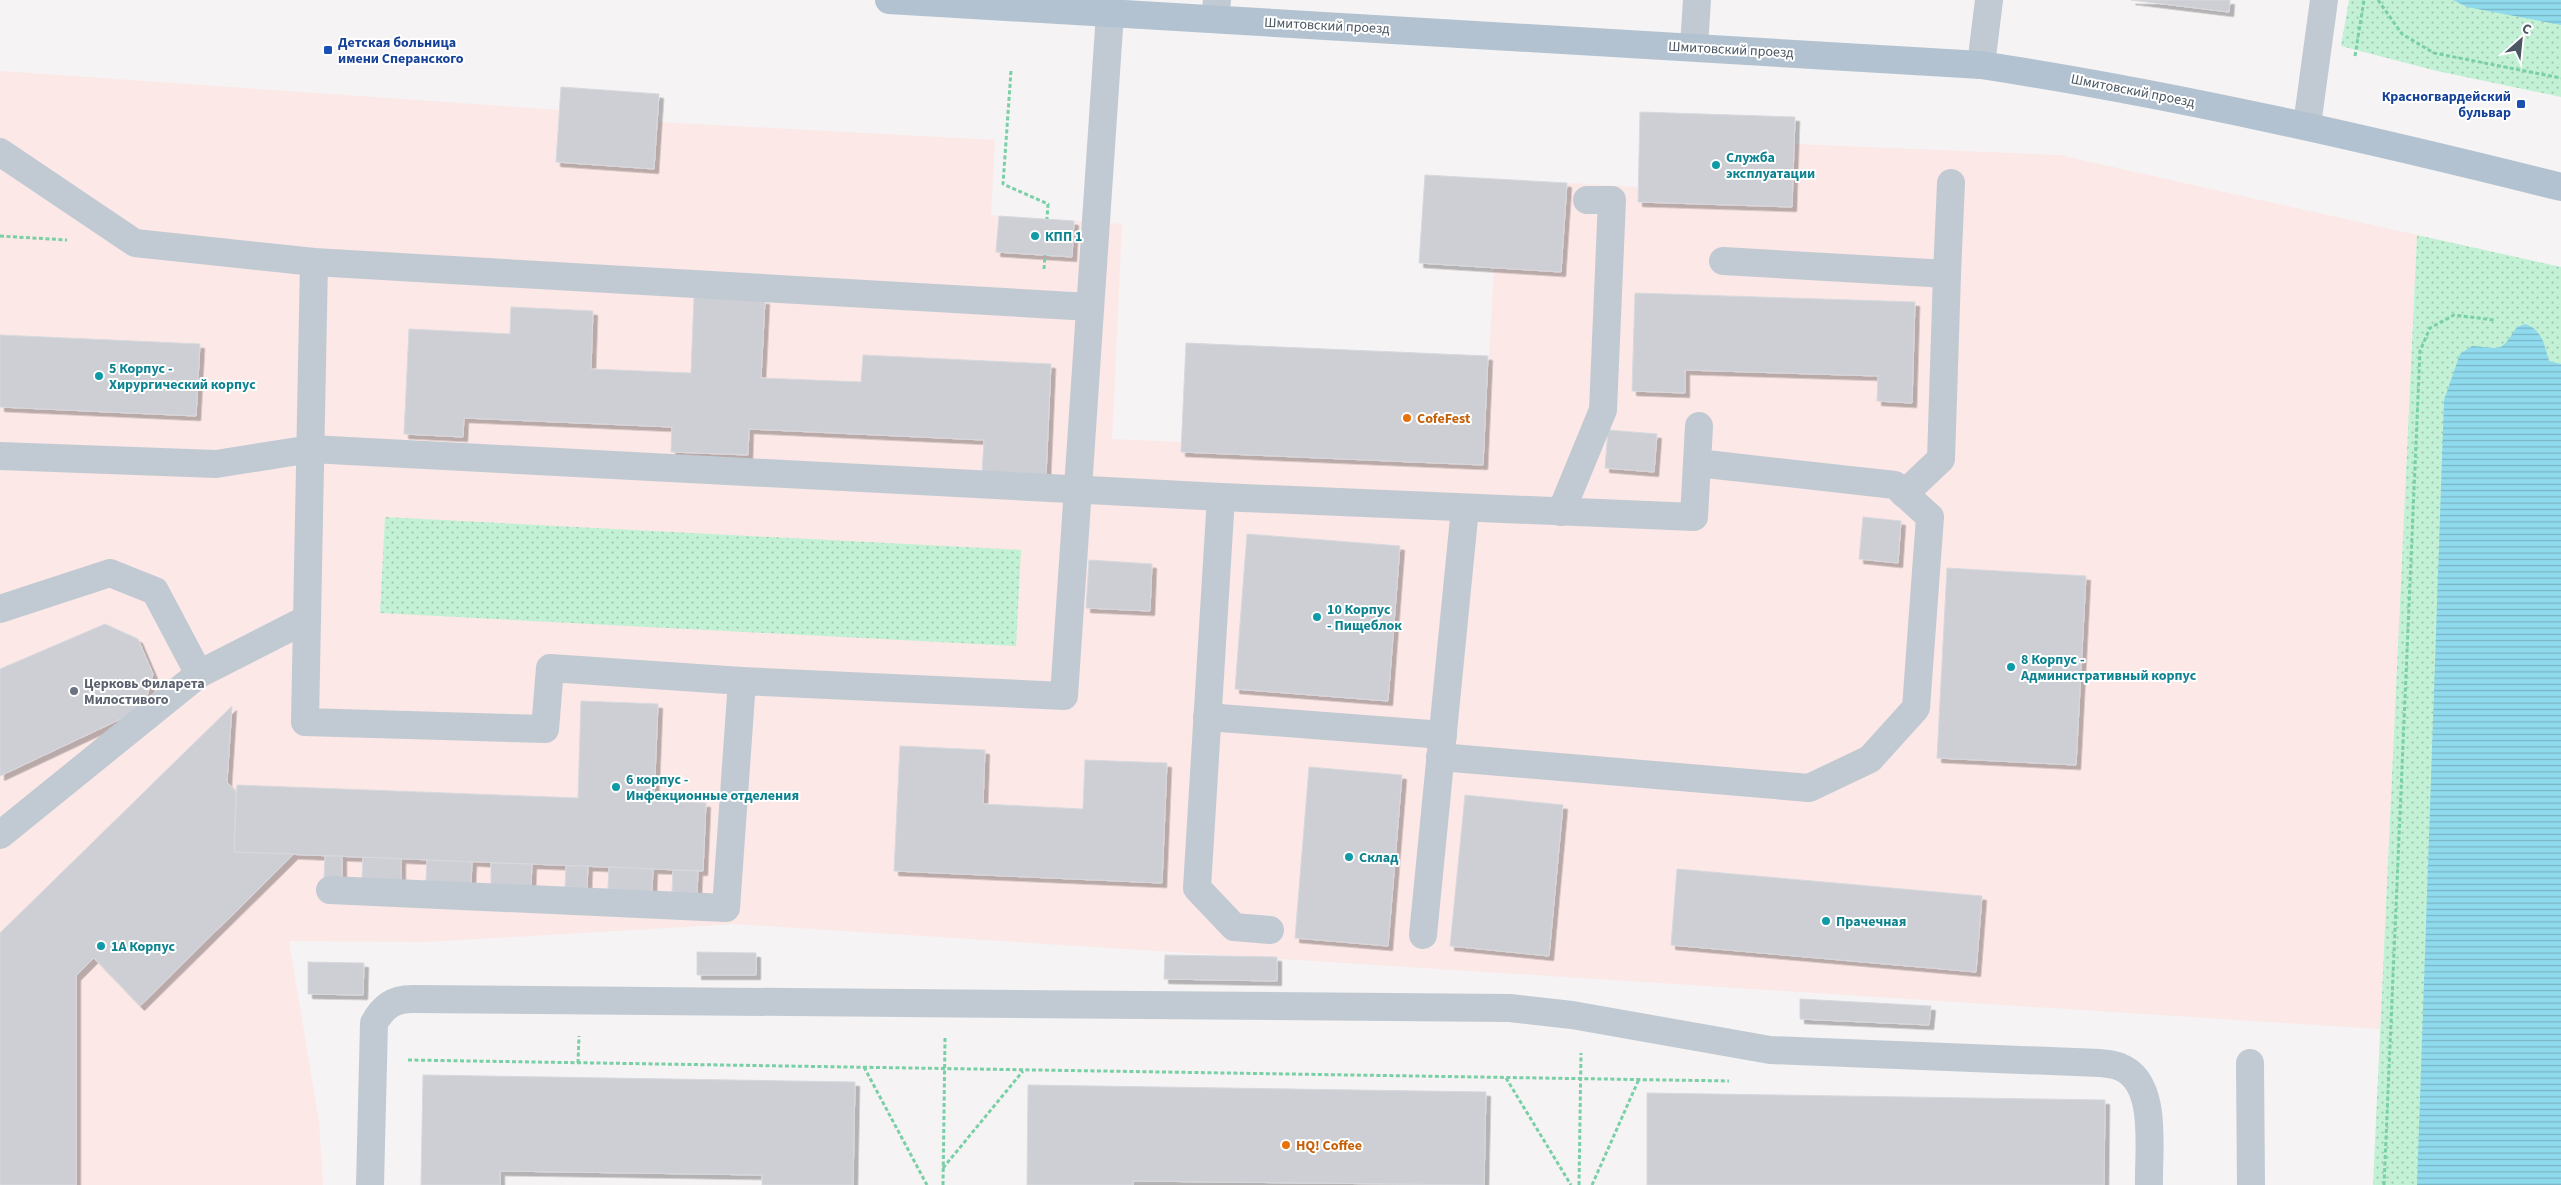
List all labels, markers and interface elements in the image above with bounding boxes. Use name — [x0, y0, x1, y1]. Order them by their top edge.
street label: Шмитовский проезд — [1264, 13, 1391, 39]
north arrow — [2496, 15, 2546, 65]
text: С — [2518, 19, 2535, 40]
place label: Детская больница имени Сперанского — [338, 33, 464, 69]
street label: Шмитовский проезд — [1668, 37, 1795, 63]
marker: Детская больница имени Сперанского — [322, 44, 334, 56]
street label: Шмитовский проезд — [2069, 69, 2197, 113]
place label: Красногвардейский бульвар — [2382, 87, 2511, 123]
marker: Красногвардейский бульвар — [2515, 98, 2527, 110]
place label: Служба эксплуатации — [1726, 148, 1815, 184]
marker: Служба эксплуатации — [1710, 159, 1722, 171]
place label: КПП 1 — [1045, 227, 1082, 247]
marker: КПП 1 — [1029, 230, 1041, 242]
place label: 5 Корпус - Хирургический корпус — [109, 359, 256, 395]
marker: 5 Корпус - Хирургический корпус — [93, 370, 105, 382]
place label: CofeFest — [1417, 409, 1471, 429]
marker: CofeFest — [1401, 412, 1413, 424]
place label: 10 Корпус - Пищеблок — [1327, 600, 1402, 636]
marker: 10 Корпус - Пищеблок — [1311, 611, 1323, 623]
place label: 8 Корпус - Административный корпус — [2020, 650, 2197, 686]
marker: 8 Корпус - Административный корпус — [2005, 661, 2017, 673]
place label: Церковь Филарета Милостивого — [84, 674, 205, 710]
marker: Церковь Филарета Милостивого — [68, 685, 80, 697]
place label: 6 корпус - Инфекционные отделения — [626, 770, 799, 806]
marker: 6 корпус - Инфекционные отделения — [610, 781, 622, 793]
place label: Склад — [1359, 848, 1399, 868]
marker: Склад — [1343, 851, 1355, 863]
place label: Прачечная — [1836, 912, 1906, 932]
marker: Прачечная — [1820, 915, 1832, 927]
place label: 1А Корпус — [111, 937, 176, 957]
marker: 1А Корпус — [95, 940, 107, 952]
place label: HQ! Coffee — [1296, 1136, 1362, 1156]
marker: HQ! Coffee — [1280, 1139, 1292, 1151]

